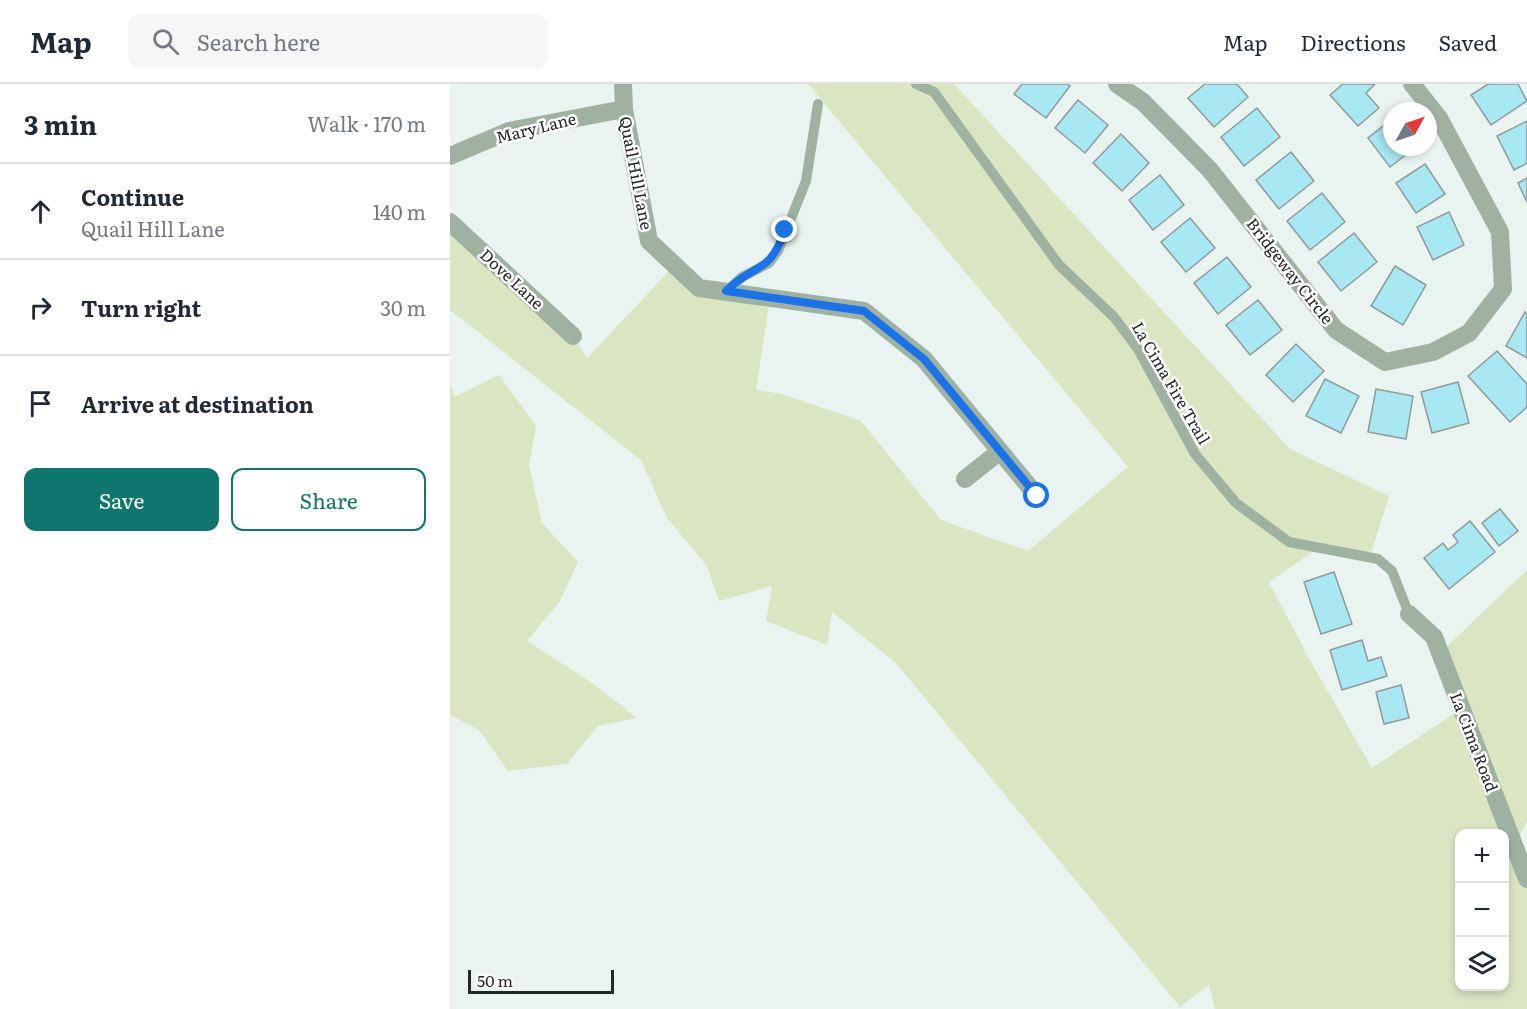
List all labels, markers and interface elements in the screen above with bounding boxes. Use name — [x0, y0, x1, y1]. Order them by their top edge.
search box — [128, 14, 548, 68]
text: Map — [30, 20, 92, 62]
icon: search — [149, 25, 182, 58]
text: Search here — [197, 25, 320, 58]
text: Map — [1223, 26, 1268, 57]
text: Directions — [1301, 26, 1406, 57]
text: Saved — [1439, 26, 1497, 57]
north arrow — [1383, 102, 1437, 156]
text: 3 min — [24, 104, 97, 143]
street label: Mary Lane — [493, 106, 578, 149]
text: Walk · 170 m — [308, 108, 426, 138]
street label: Quail Hill Lane — [614, 114, 660, 232]
text: Continue — [81, 180, 184, 213]
icon: ahead — [24, 195, 57, 228]
text: 140 m — [373, 196, 426, 226]
street label: Bridgeway Circle — [1242, 212, 1340, 329]
text: Quail Hill Lane — [81, 213, 225, 243]
route end — [771, 216, 797, 242]
street label: Dove Lane — [475, 242, 550, 314]
icon: right — [24, 291, 57, 324]
text: Turn right — [81, 291, 201, 324]
text: 30 m — [380, 292, 426, 322]
street label: La Cima Fire Trail — [1127, 317, 1217, 448]
icon: arrive — [24, 387, 57, 420]
text: Arrive at destination — [81, 387, 314, 420]
button: Save — [24, 468, 219, 531]
button: Share — [231, 468, 426, 531]
route start — [1023, 482, 1049, 508]
street label: La Cima Road — [1445, 688, 1505, 795]
map controls — [1455, 829, 1509, 991]
button: + — [1455, 829, 1509, 883]
button: − — [1455, 883, 1509, 937]
button: layers — [1455, 937, 1509, 991]
scale bar — [468, 967, 614, 994]
text: 50 m — [477, 968, 513, 992]

